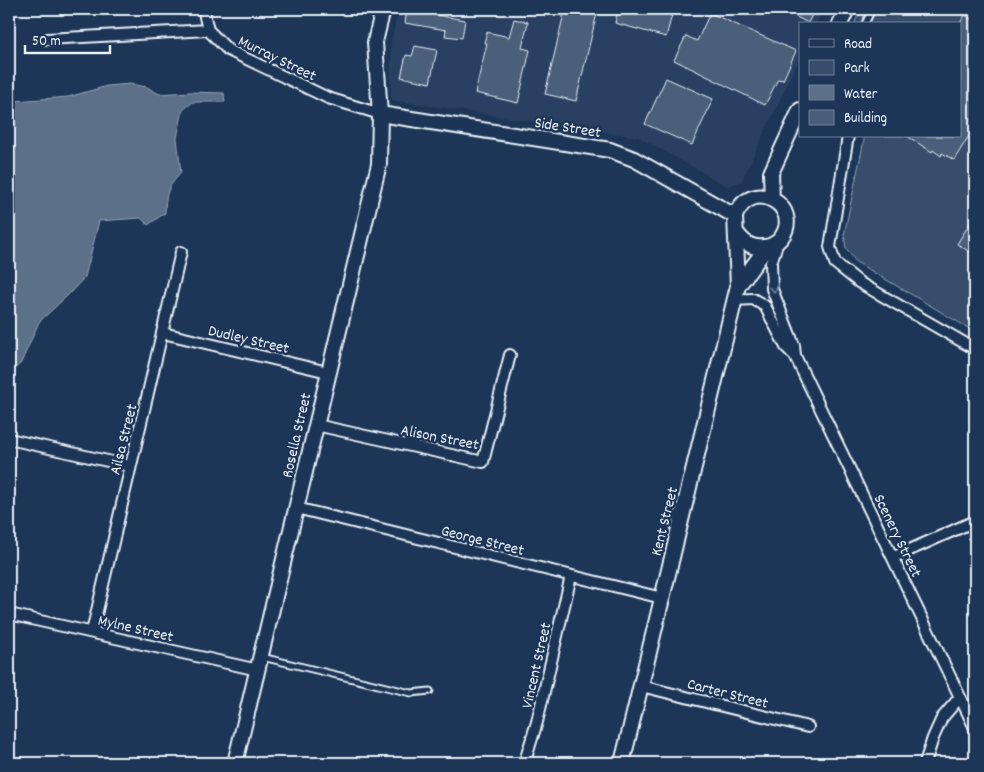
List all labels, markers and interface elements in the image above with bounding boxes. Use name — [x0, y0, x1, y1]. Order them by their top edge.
scale bar — [25, 22, 110, 54]
legend — [799, 22, 962, 138]
street label: Murray Street — [234, 30, 320, 88]
text: 50 m — [32, 31, 61, 53]
text: Road — [844, 34, 872, 56]
text: Park — [844, 58, 870, 80]
text: Water — [844, 84, 878, 106]
text: Building — [844, 108, 887, 130]
street label: Side Street — [533, 112, 603, 145]
one-way arrow — [768, 284, 778, 293]
street label: Dudley Street — [206, 320, 291, 361]
street label: Rosella Street — [277, 391, 318, 480]
street label: Ailsa Street — [105, 402, 144, 477]
street label: Alison Street — [398, 420, 481, 457]
street label: Kent Street — [646, 485, 685, 558]
street label: Scenery Street — [867, 491, 927, 582]
street label: George Street — [438, 520, 526, 563]
street label: Mylne Street — [96, 610, 175, 649]
street label: Vincent Street — [516, 620, 558, 711]
street label: Carter Street — [684, 673, 770, 716]

